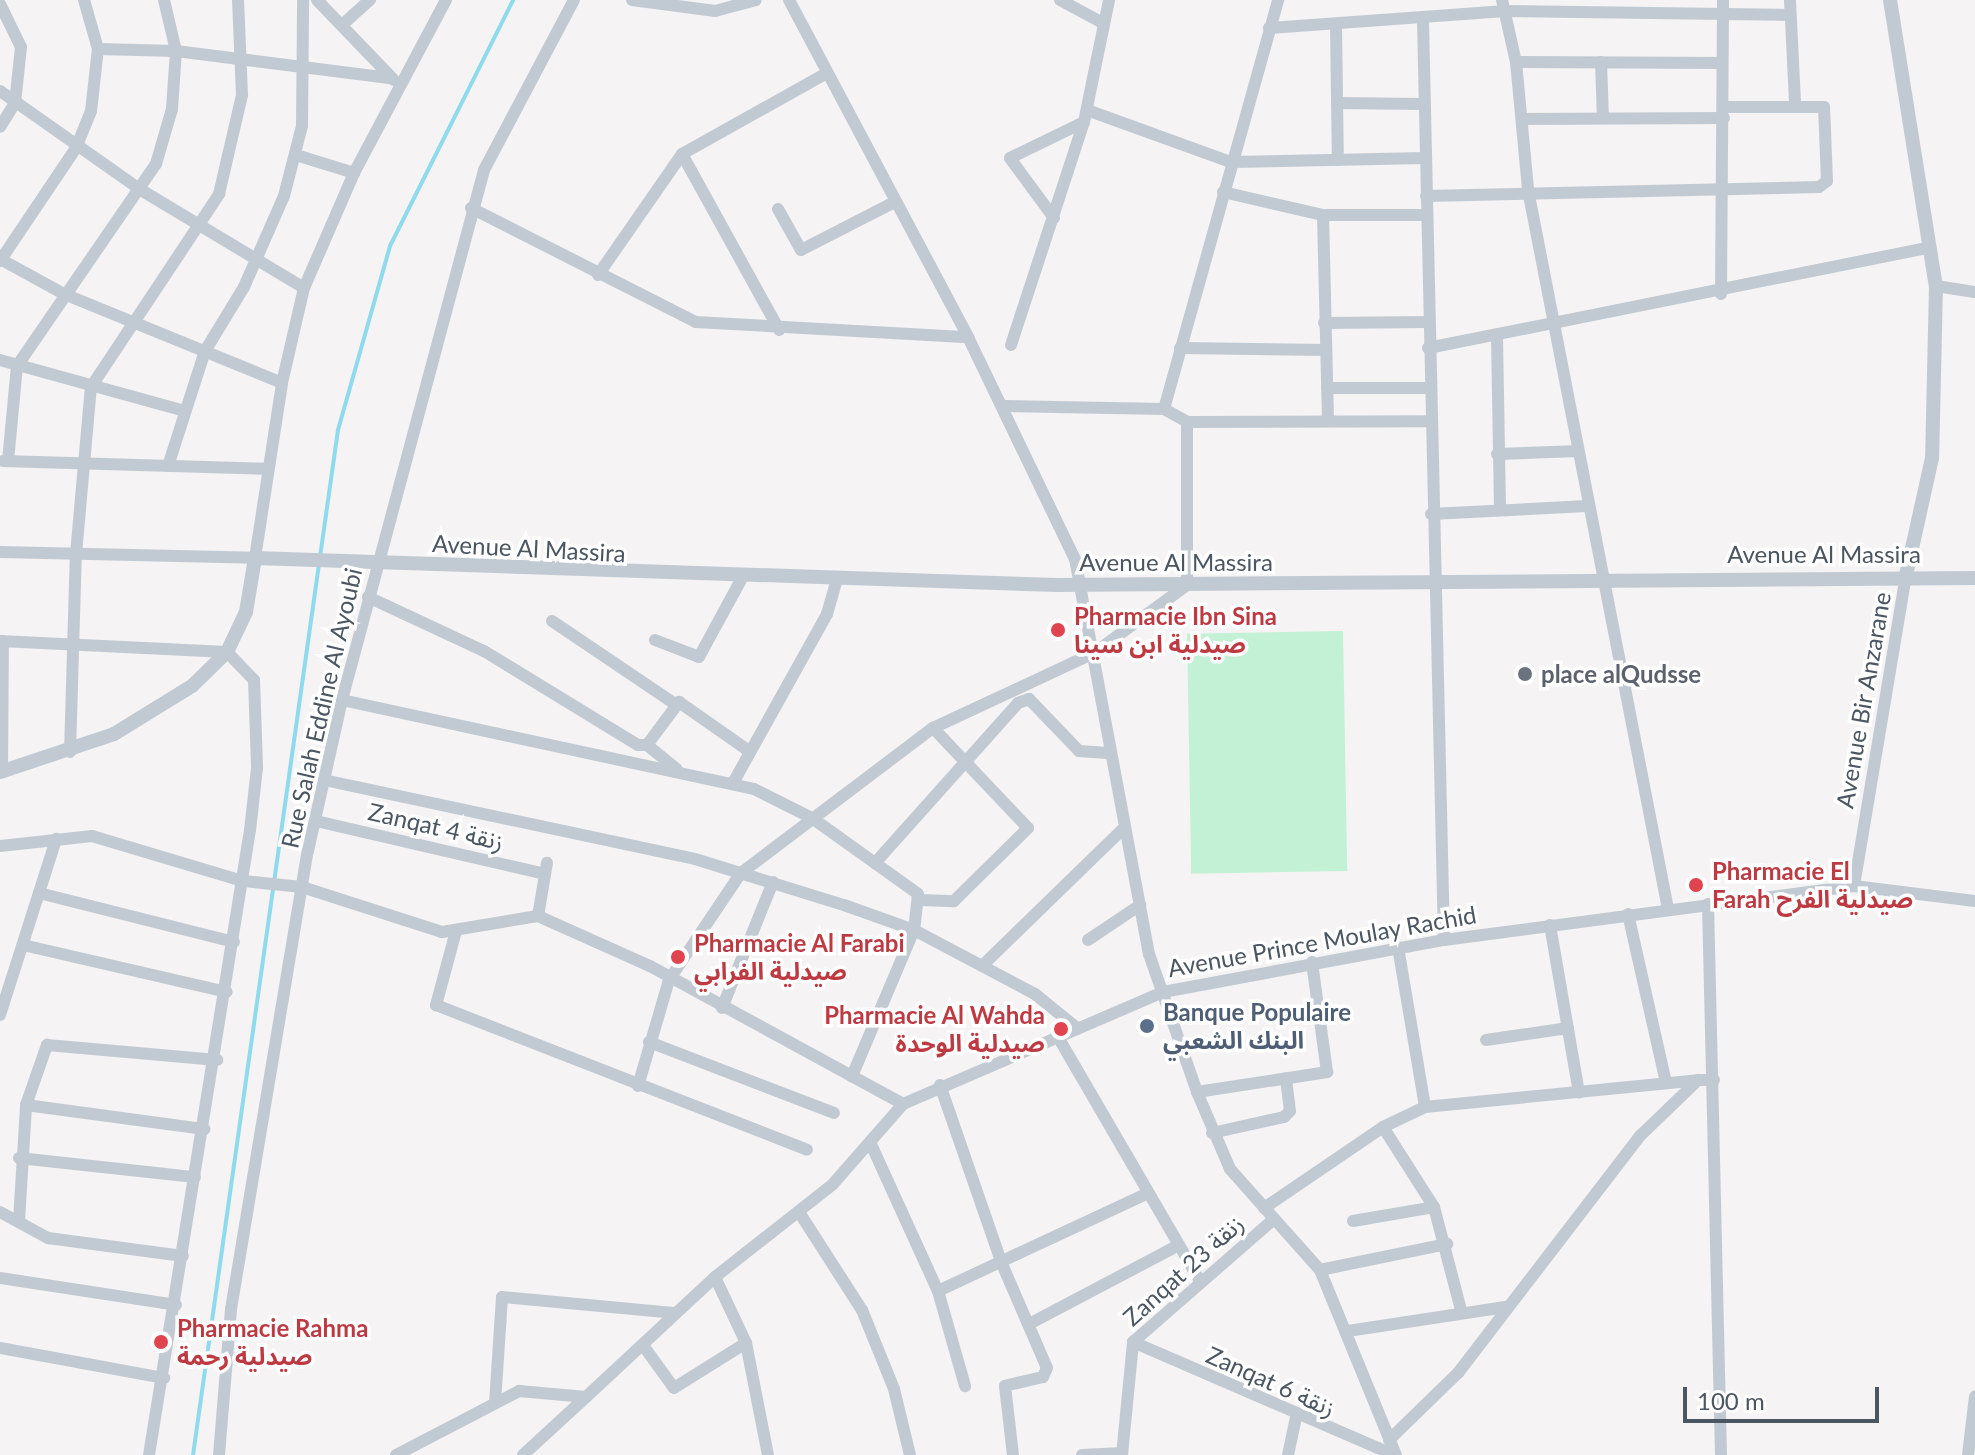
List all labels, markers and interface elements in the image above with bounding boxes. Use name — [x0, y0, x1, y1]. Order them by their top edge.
street label: Avenue Al Massira — [431, 529, 627, 567]
street label: Avenue Al Massira — [1727, 540, 1921, 568]
street label: Avenue Al Massira — [1079, 548, 1273, 576]
street label: Rue Salah Eddine Al Ayoubi — [275, 564, 367, 852]
street label: Avenue Bir Anzarane — [1830, 589, 1896, 811]
place label: Pharmacie Ibn Sina صيدلية ابن سينا — [1074, 602, 1277, 658]
marker: Pharmacie Ibn Sina صيدلية ابن سينا — [1049, 621, 1067, 639]
place label: place alQudsse — [1541, 660, 1701, 688]
marker: place alQudsse — [1516, 665, 1534, 683]
street label: Zanqat 4 زنقة — [366, 796, 506, 856]
place label: Pharmacie El Farah صيدلية الفرح — [1712, 857, 1913, 913]
marker: Pharmacie El Farah صيدلية الفرح — [1687, 876, 1705, 894]
street label: Avenue Prince Moulay Rachid — [1165, 900, 1479, 982]
place label: Pharmacie Al Farabi صيدلية الفرابي — [694, 929, 905, 985]
marker: Pharmacie Al Farabi صيدلية الفرابي — [669, 948, 687, 966]
place label: Banque Populaire البنك الشعبي — [1163, 998, 1351, 1054]
place label: Pharmacie Al Wahda صيدلية الوحدة — [823, 1001, 1045, 1057]
marker: Banque Populaire البنك الشعبي — [1138, 1017, 1156, 1035]
marker: Pharmacie Al Wahda صيدلية الوحدة — [1052, 1020, 1070, 1038]
street label: Zanqat 23 زنقة — [1117, 1209, 1249, 1331]
place label: Pharmacie Rahma صيدلية رحمة — [177, 1314, 368, 1370]
marker: Pharmacie Rahma صيدلية رحمة — [152, 1333, 170, 1351]
street label: Zanqat 6 زنقة — [1202, 1340, 1340, 1422]
scale bar — [1687, 1371, 1883, 1421]
text: 100 m — [1697, 1386, 1765, 1415]

